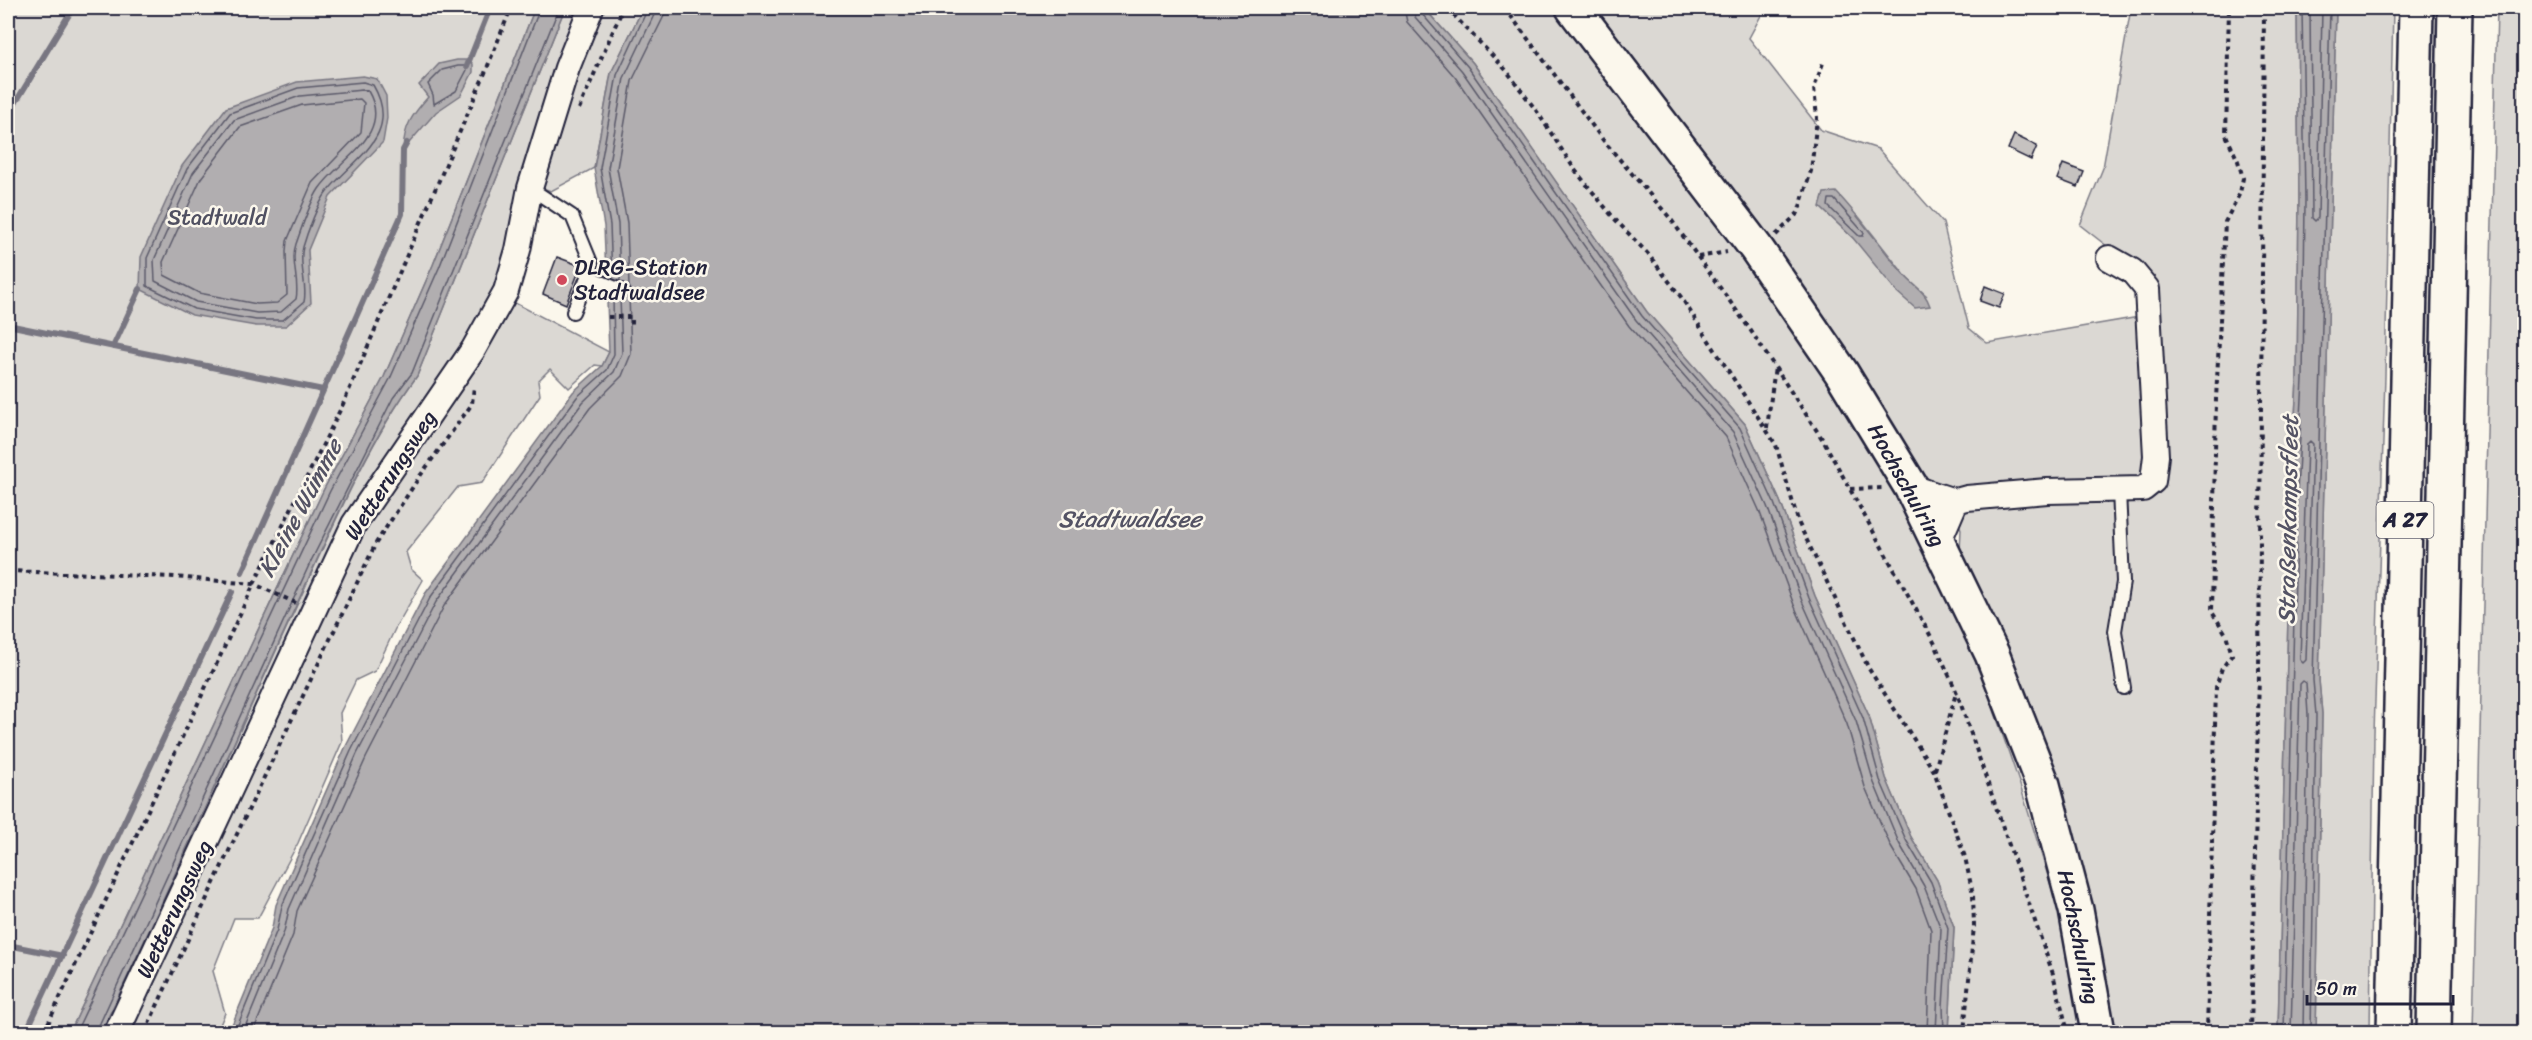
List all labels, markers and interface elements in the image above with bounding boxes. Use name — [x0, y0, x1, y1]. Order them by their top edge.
park label: Stadtwald — [167, 198, 268, 237]
place label: DLRG-Station Stadtwaldsee — [574, 248, 707, 312]
marker: DLRG-Station Stadtwaldsee — [555, 273, 569, 287]
street label: Wetterungsweg — [333, 402, 447, 548]
water label: Straßenkampsfleet — [2265, 413, 2311, 625]
street label: Hochschulring — [1857, 416, 1957, 554]
water label: Kleine Wümme — [246, 429, 355, 585]
water label: Stadtwaldsee — [1059, 498, 1204, 540]
road number: A 27 — [2376, 502, 2434, 538]
street label: Wetterungsweg — [125, 833, 223, 985]
street label: Hochschulring — [2046, 866, 2112, 1008]
scale bar — [2307, 968, 2452, 1006]
text: 50 m — [2316, 973, 2357, 1005]

